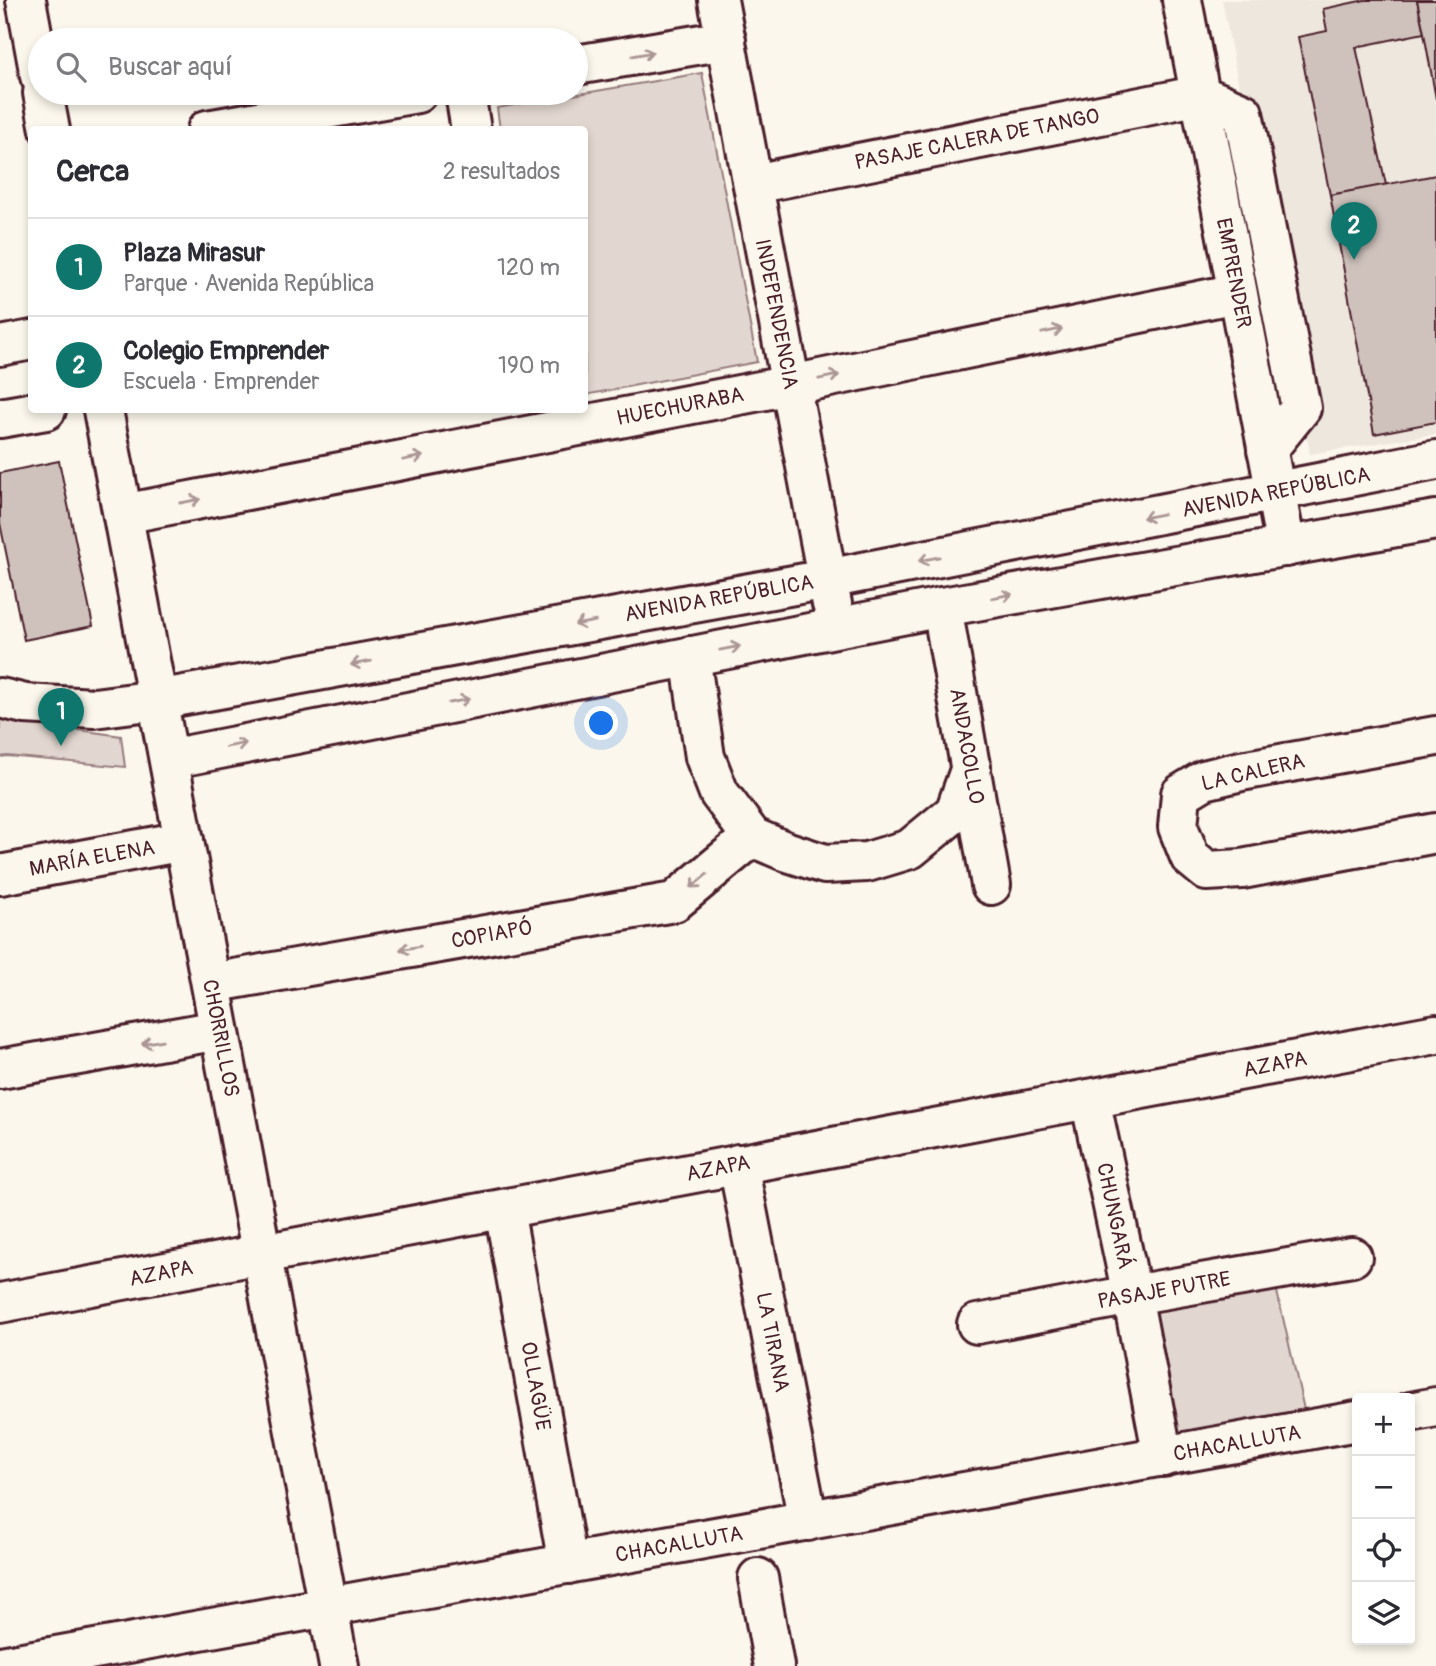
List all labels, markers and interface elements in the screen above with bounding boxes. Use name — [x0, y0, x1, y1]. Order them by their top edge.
search box — [28, 28, 588, 105]
one-way arrow — [631, 47, 654, 60]
icon: search — [52, 48, 90, 86]
text: Buscar aquí — [108, 51, 232, 83]
street label: PASAJE CALERA DE TANGO — [852, 103, 1102, 176]
text: Cerca — [56, 153, 129, 190]
text: 2 resultados — [443, 157, 560, 186]
pin: 2 — [1331, 202, 1377, 260]
street label: EMPRENDER — [1210, 216, 1257, 330]
text: Plaza Mirasur — [123, 237, 265, 269]
street label: INDEPENDENCIA — [749, 237, 804, 392]
text: 1 — [75, 253, 84, 282]
text: 120 m — [497, 253, 560, 282]
text: Parque · Avenida República — [123, 269, 374, 298]
one-way arrow — [1040, 324, 1063, 338]
text: Colegio Emprender — [123, 335, 329, 367]
text: 2 — [73, 351, 85, 380]
text: 190 m — [498, 351, 560, 380]
text: Escuela · Emprender — [123, 367, 319, 396]
one-way arrow — [817, 370, 840, 383]
street label: HUECHURABA — [614, 381, 746, 432]
one-way arrow — [401, 451, 424, 464]
street label: AVENIDA REPÚBLICA — [1180, 461, 1373, 524]
one-way arrow — [178, 494, 201, 508]
one-way arrow — [1142, 510, 1165, 523]
one-way arrow — [918, 553, 941, 566]
street label: AVENIDA REPÚBLICA — [623, 569, 816, 628]
one-way arrow — [990, 589, 1013, 602]
one-way arrow — [574, 616, 597, 630]
one-way arrow — [718, 640, 741, 654]
one-way arrow — [350, 657, 373, 670]
street label: ANDACOLLO — [943, 686, 990, 806]
pin: 1 — [38, 688, 84, 746]
one-way arrow — [447, 694, 470, 708]
your location — [584, 706, 618, 740]
one-way arrow — [224, 738, 247, 752]
street label: LA CALERA — [1199, 748, 1307, 797]
street label: MARÍA ELENA — [27, 834, 157, 883]
one-way arrow — [691, 873, 709, 889]
street label: COPIAPÓ — [449, 913, 535, 955]
one-way arrow — [399, 942, 422, 955]
street label: CHORRILLOS — [196, 977, 245, 1099]
one-way arrow — [141, 1036, 164, 1049]
street label: AZAPA — [1241, 1045, 1309, 1084]
street label: AZAPA — [684, 1149, 752, 1188]
street label: CHUNGARÁ — [1090, 1160, 1139, 1272]
street label: AZAPA — [127, 1254, 195, 1293]
street label: PASAJE PUTRE — [1095, 1266, 1233, 1315]
street label: LA TIRANA — [750, 1290, 795, 1394]
street label: OLLAGÜE — [514, 1340, 557, 1433]
map controls — [1352, 1393, 1415, 1645]
button: + — [1352, 1393, 1415, 1456]
street label: CHACALLUTA — [1171, 1419, 1303, 1468]
button: − — [1352, 1456, 1415, 1519]
button: locate — [1352, 1519, 1415, 1582]
street label: CHACALLUTA — [613, 1520, 745, 1569]
button: layers — [1352, 1582, 1415, 1645]

